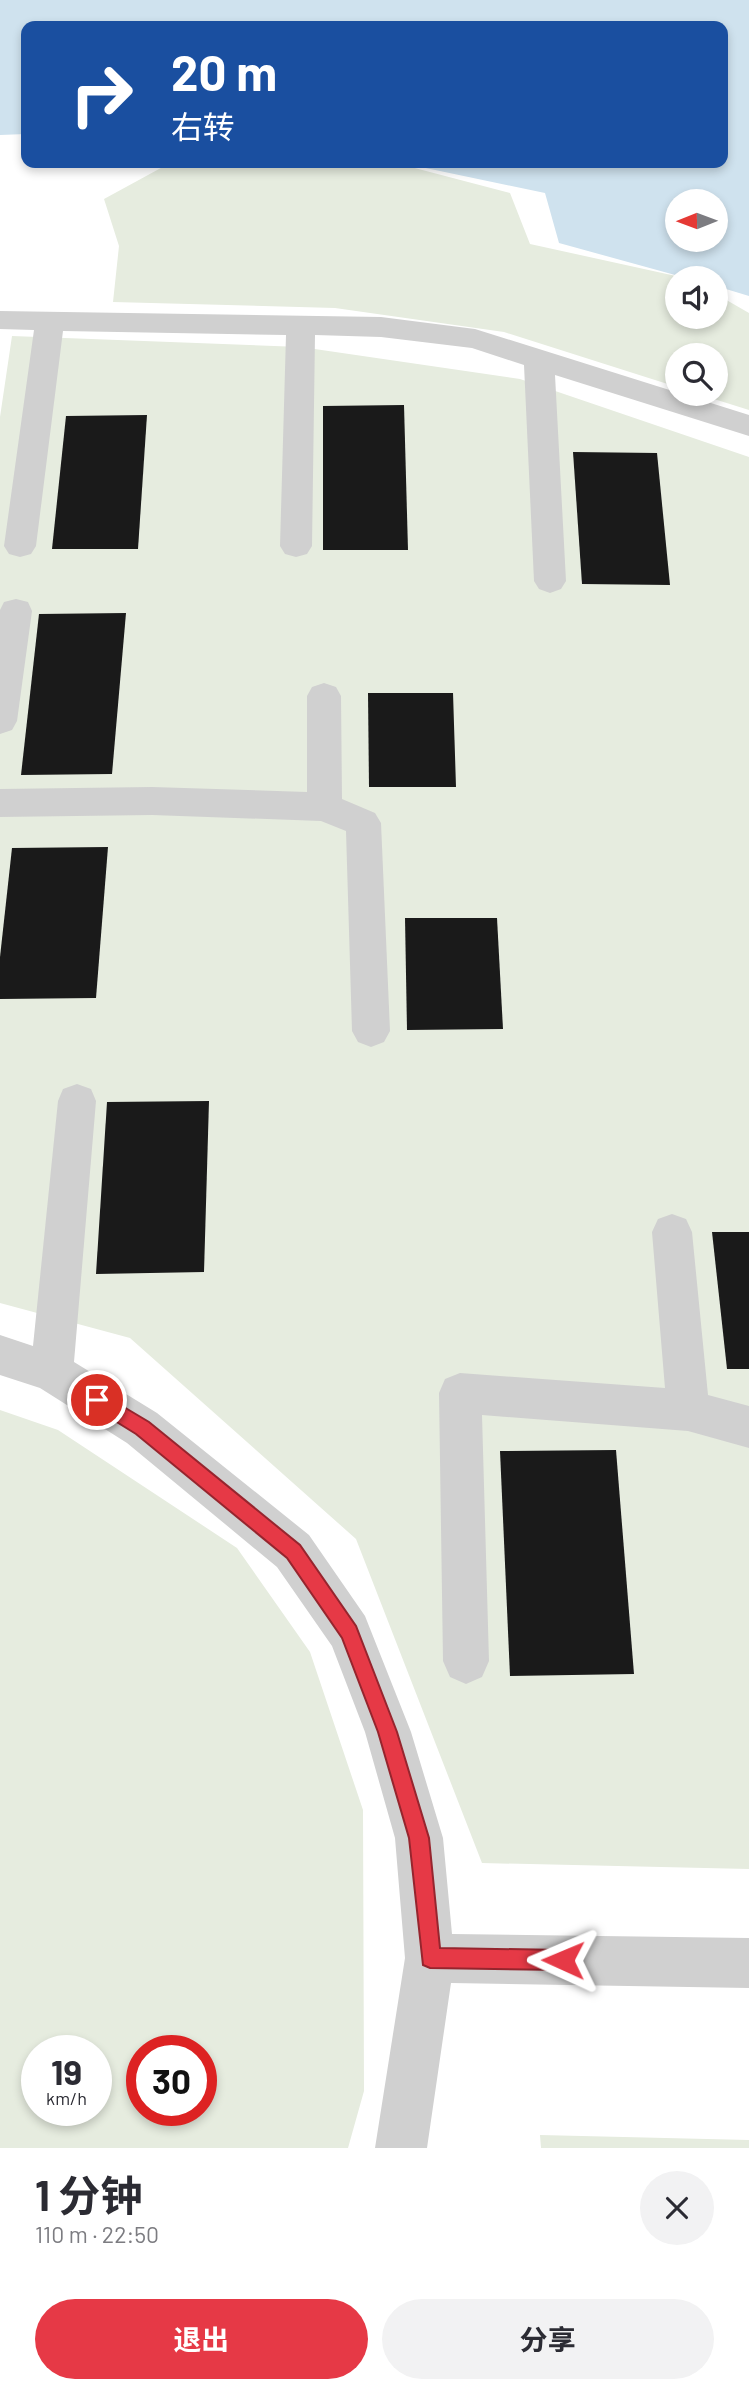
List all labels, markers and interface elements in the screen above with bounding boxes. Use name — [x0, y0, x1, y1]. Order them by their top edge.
text: 20 m — [171, 42, 277, 101]
icon: right — [56, 49, 147, 140]
text: 右转 — [171, 107, 235, 145]
north arrow — [665, 189, 728, 252]
map controls — [665, 189, 728, 406]
button: sound — [665, 266, 728, 329]
button: search — [665, 343, 728, 406]
pin — [67, 1370, 127, 1430]
icon: arrive — [78, 1381, 116, 1419]
position arrow — [526, 1923, 600, 1997]
speed limit sign: 30 — [126, 2035, 217, 2126]
text: 19 — [51, 2050, 82, 2092]
text: km/h — [46, 2087, 87, 2109]
text: 1 分钟 — [35, 2169, 142, 2219]
button: close — [640, 2171, 714, 2245]
text: 110 m · 22:50 — [35, 2220, 159, 2248]
button: 退出 — [35, 2299, 368, 2379]
button: 分享 — [382, 2299, 714, 2379]

